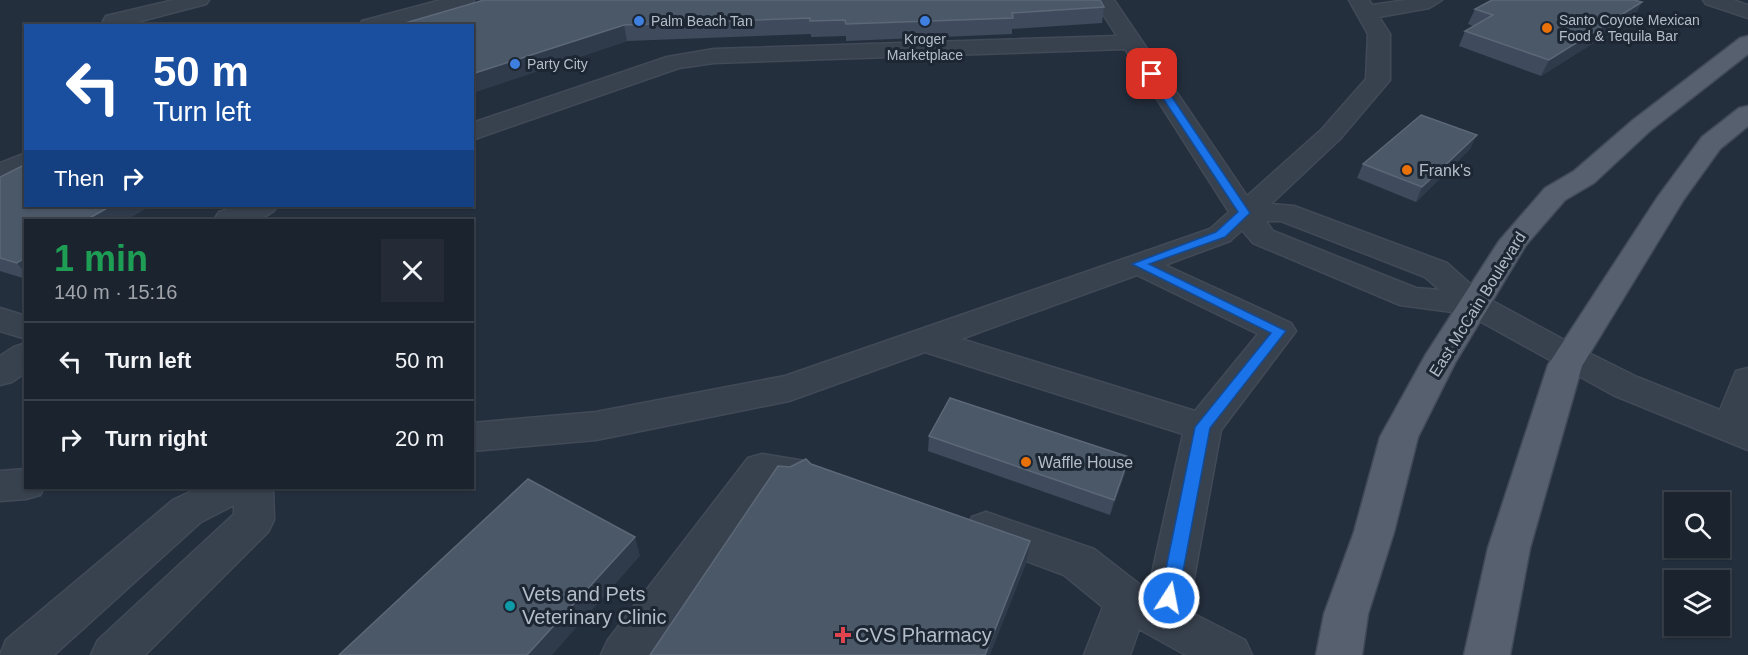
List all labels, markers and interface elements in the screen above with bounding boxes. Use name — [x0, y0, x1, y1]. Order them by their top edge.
place label: Santo Coyote Mexican Food & Tequila Bar — [1559, 12, 1700, 44]
place label: Palm Beach Tan — [651, 13, 753, 29]
marker: Palm Beach Tan — [632, 14, 646, 28]
marker: Kroger Marketplace — [918, 14, 932, 28]
marker: Santo Coyote Mexican Food & Tequila Bar — [1540, 21, 1554, 35]
place label: Kroger Marketplace — [887, 31, 963, 63]
icon: left — [54, 48, 132, 126]
text: 50 m — [153, 48, 249, 95]
pin — [1126, 48, 1177, 99]
place label: Party City — [527, 56, 588, 72]
marker: Party City — [508, 57, 522, 71]
icon: arrive — [1135, 57, 1168, 90]
text: Turn left — [153, 97, 251, 127]
icon: right — [116, 162, 149, 195]
place label: Frank's — [1419, 162, 1471, 179]
marker: Frank's — [1400, 163, 1414, 177]
text: Then — [54, 166, 104, 191]
street label: East McCain Boulevard — [1426, 229, 1529, 380]
text: 1 min — [54, 238, 148, 279]
button: close — [381, 239, 444, 302]
text: 140 m · 15:16 — [54, 281, 177, 303]
icon: left — [54, 345, 87, 378]
text: Turn left — [105, 348, 191, 373]
text: 50 m — [395, 348, 444, 373]
icon: right — [54, 423, 87, 456]
text: Turn right — [105, 426, 207, 451]
text: 20 m — [395, 426, 444, 451]
place label: Waffle House — [1038, 454, 1133, 471]
marker: Waffle House — [1019, 455, 1033, 469]
map controls — [1664, 492, 1730, 636]
button: search — [1664, 492, 1730, 558]
position arrow — [1137, 566, 1201, 630]
button: layers — [1664, 570, 1730, 636]
place label: Vets and Pets Veterinary Clinic — [522, 583, 667, 628]
marker: Vets and Pets Veterinary Clinic — [503, 599, 517, 613]
place label: CVS Pharmacy — [855, 624, 992, 646]
marker: CVS Pharmacy — [836, 628, 850, 642]

